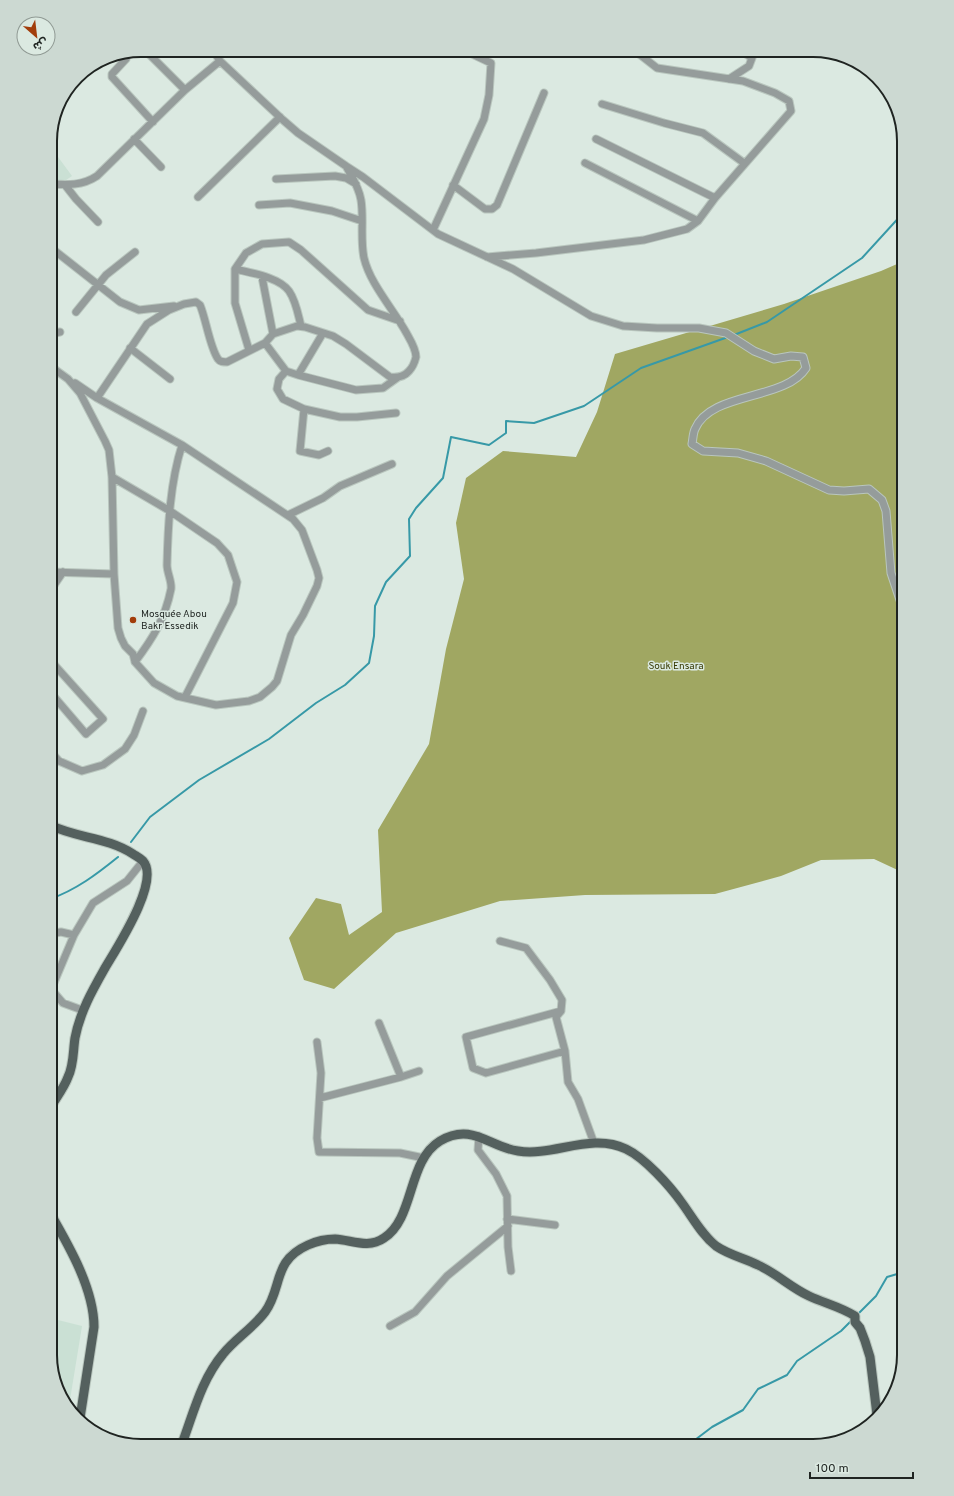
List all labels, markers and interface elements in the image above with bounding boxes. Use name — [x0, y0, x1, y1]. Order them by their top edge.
north arrow — [16, 16, 56, 56]
text: ش — [30, 34, 50, 54]
place label: Mosquée Abou Bakr Essedik — [141, 608, 207, 633]
marker: Mosquée Abou Bakr Essedik — [128, 615, 138, 625]
park label: Souk Ensara — [648, 660, 704, 673]
scale bar — [810, 1454, 913, 1480]
text: 100 m — [816, 1461, 849, 1477]

